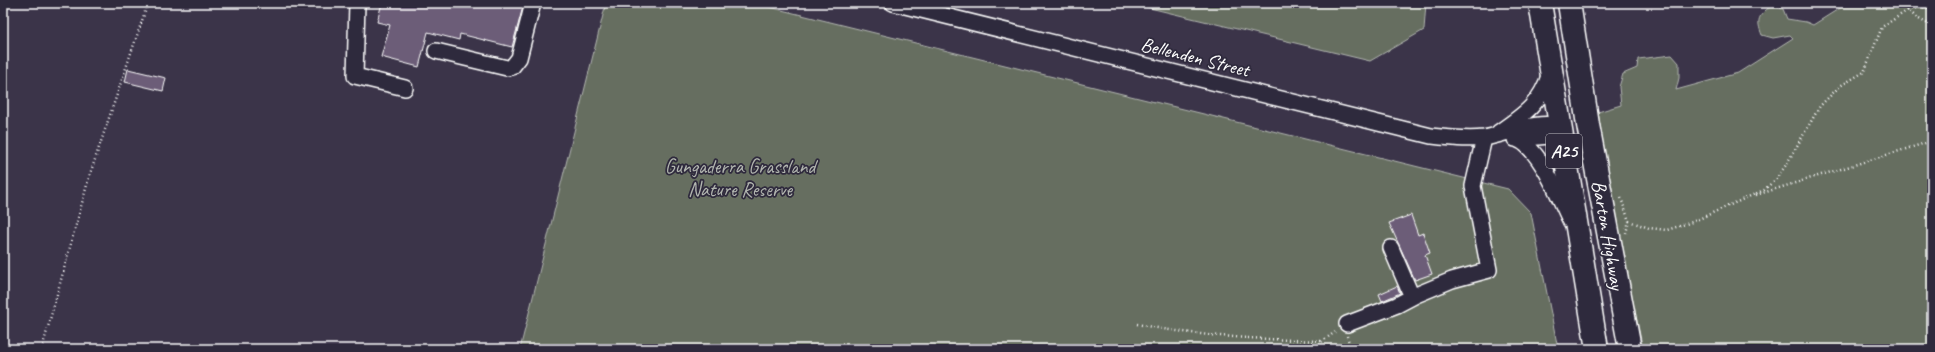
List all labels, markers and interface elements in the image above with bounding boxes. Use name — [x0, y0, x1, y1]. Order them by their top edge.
street label: Bellenden Street — [1138, 31, 1254, 83]
road number: A25 — [1546, 134, 1582, 168]
park label: Gungaderra Grassland Nature Reserve — [665, 154, 818, 202]
street label: Barton Highway — [1586, 178, 1630, 294]

